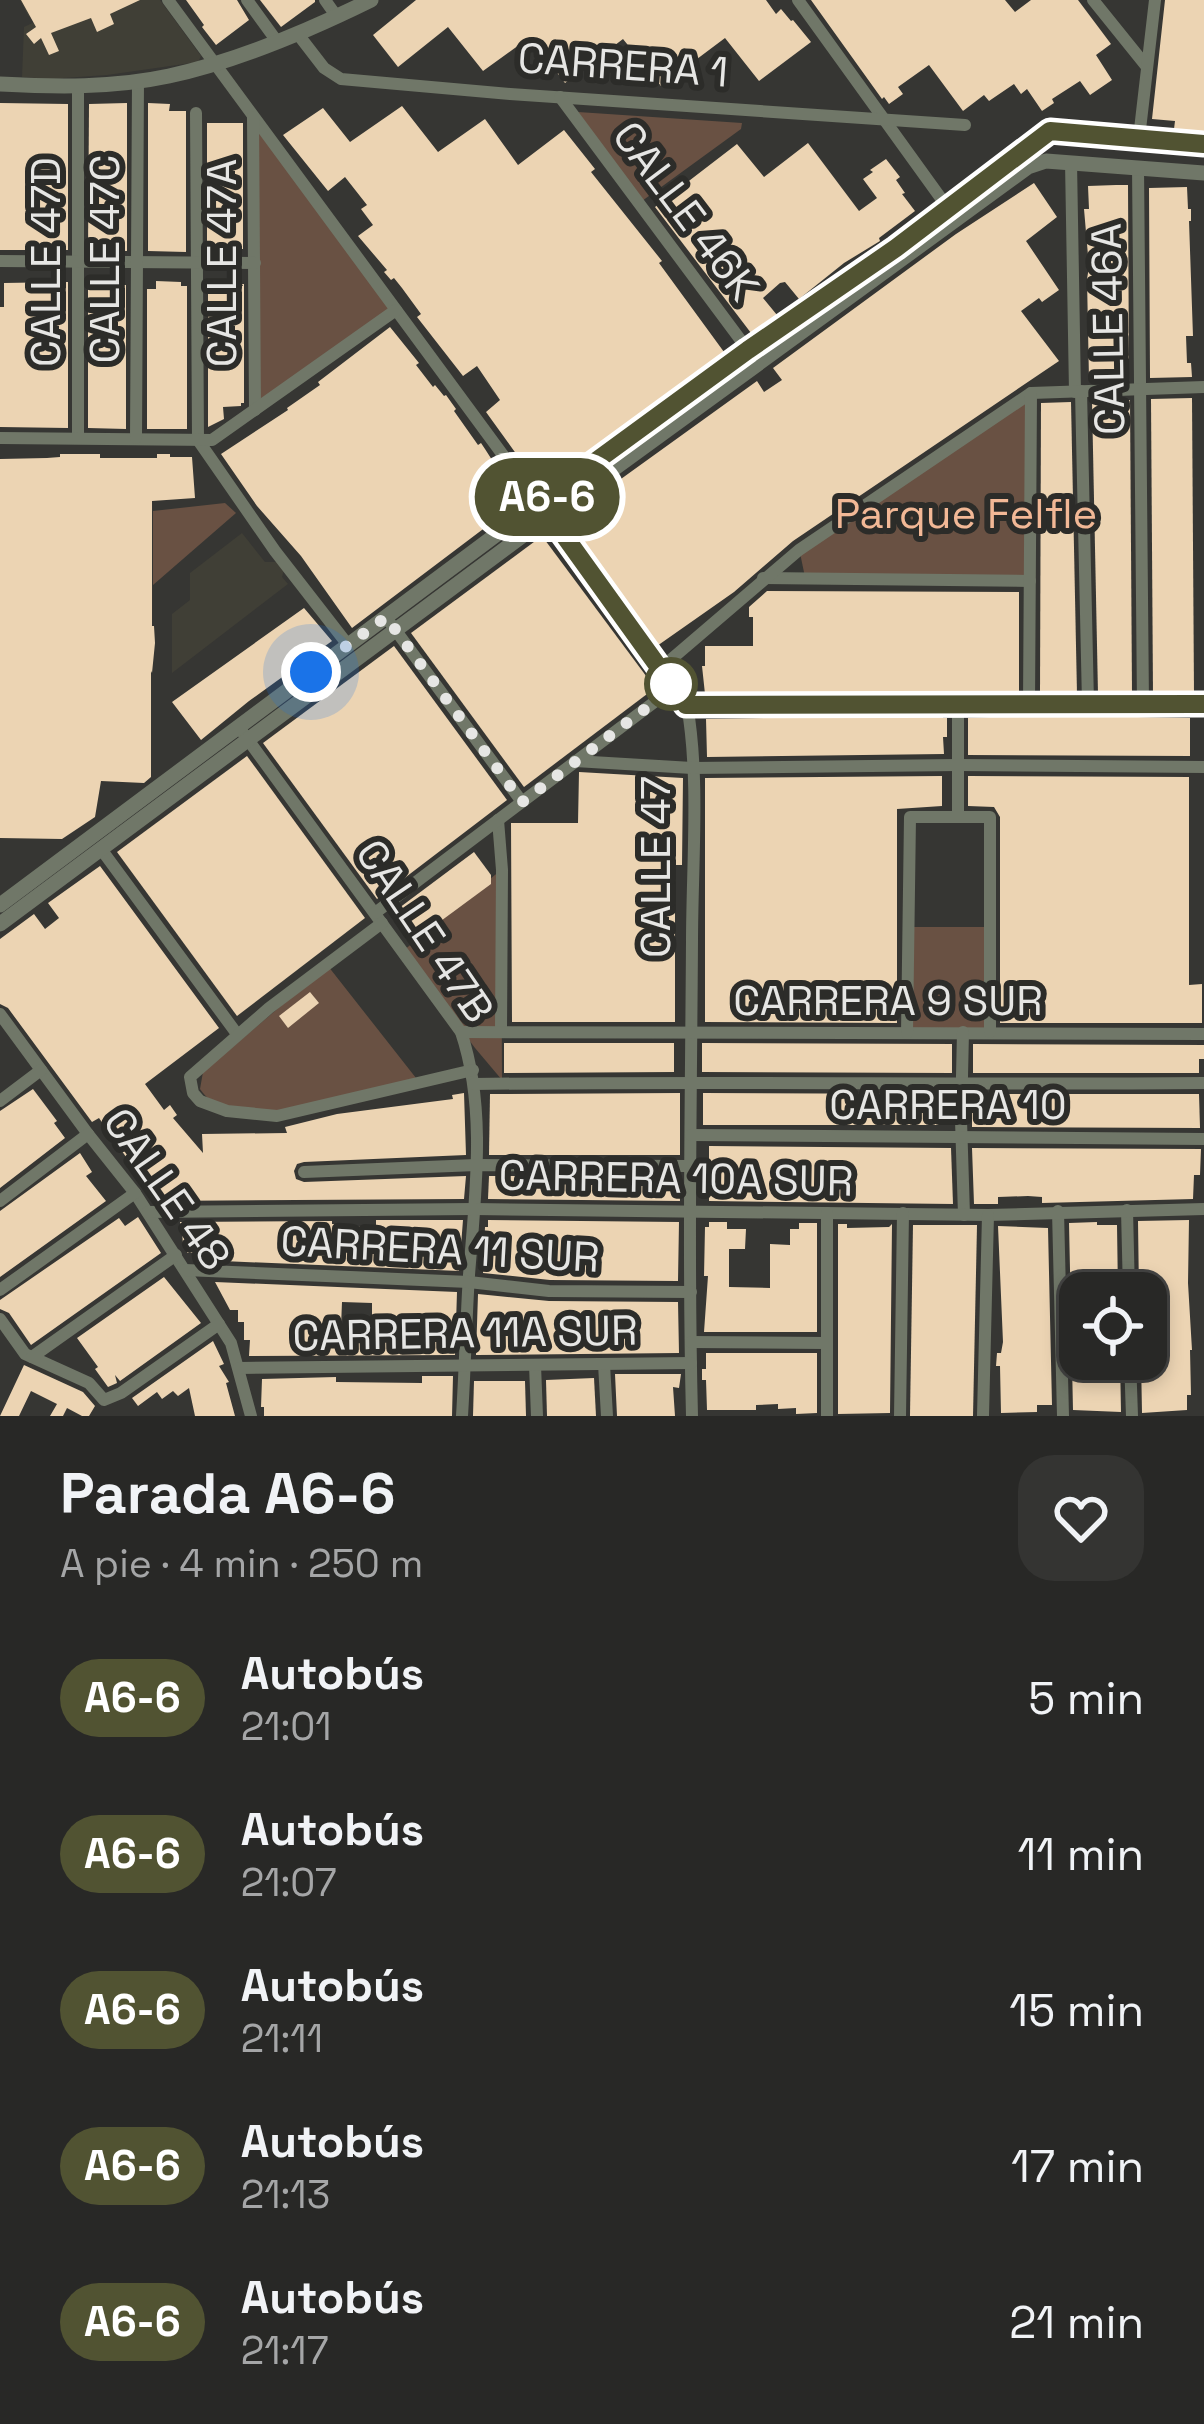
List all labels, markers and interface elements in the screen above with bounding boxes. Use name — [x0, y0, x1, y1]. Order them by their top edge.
street label: CARRERA 1 — [516, 31, 730, 99]
street label: CALLE 46K — [601, 111, 771, 312]
street label: CALLE 47C — [78, 154, 131, 364]
street label: CALLE 47D — [19, 157, 72, 367]
street label: CALLE 47A — [195, 159, 248, 367]
street label: CALLE 46A — [1080, 223, 1136, 435]
line badge: A6-6 — [463, 458, 631, 536]
text: A6-6 — [499, 470, 595, 523]
park label: Parque Felfle — [835, 487, 1097, 540]
your location — [281, 642, 341, 702]
unlabelled marker — [646, 659, 696, 709]
street label: CALLE 47 — [629, 776, 682, 958]
street label: CALLE 47B — [344, 829, 506, 1033]
street label: CARRERA 9 SUR — [733, 974, 1043, 1027]
street label: CARRERA 10 — [829, 1078, 1067, 1131]
street label: CALLE 48 — [92, 1098, 242, 1280]
street label: CARRERA 10A SUR — [498, 1148, 854, 1208]
street label: CARRERA 11 SUR — [279, 1214, 601, 1284]
map controls — [1059, 1272, 1167, 1380]
button: locate — [1059, 1272, 1167, 1380]
street label: CARRERA 11A SUR — [292, 1303, 638, 1363]
button: heart — [1018, 1455, 1144, 1581]
text: Parada A6-6 — [60, 1457, 395, 1530]
text: A pie · 4 min · 250 m — [60, 1539, 423, 1588]
text: Autobús — [241, 1645, 424, 1702]
text: 5 min — [1028, 1670, 1144, 1727]
text: A6-6 — [84, 1671, 181, 1724]
text: 21:01 — [241, 1702, 332, 1751]
text: Autobús — [241, 1801, 424, 1858]
text: 11 min — [1018, 1826, 1144, 1883]
text: A6-6 — [84, 1827, 181, 1880]
text: 21:07 — [241, 1858, 337, 1907]
text: Autobús — [241, 1957, 424, 2014]
text: 15 min — [1009, 1982, 1144, 2039]
text: A6-6 — [84, 1983, 181, 2036]
text: 21:11 — [241, 2014, 323, 2063]
text: Autobús — [241, 2113, 424, 2170]
text: 17 min — [1011, 2138, 1144, 2195]
text: A6-6 — [84, 2139, 181, 2192]
text: 21:13 — [241, 2170, 330, 2219]
text: Autobús — [241, 2269, 424, 2326]
text: 21 min — [1009, 2294, 1144, 2351]
text: A6-6 — [84, 2295, 181, 2348]
text: 21:17 — [241, 2326, 329, 2375]

